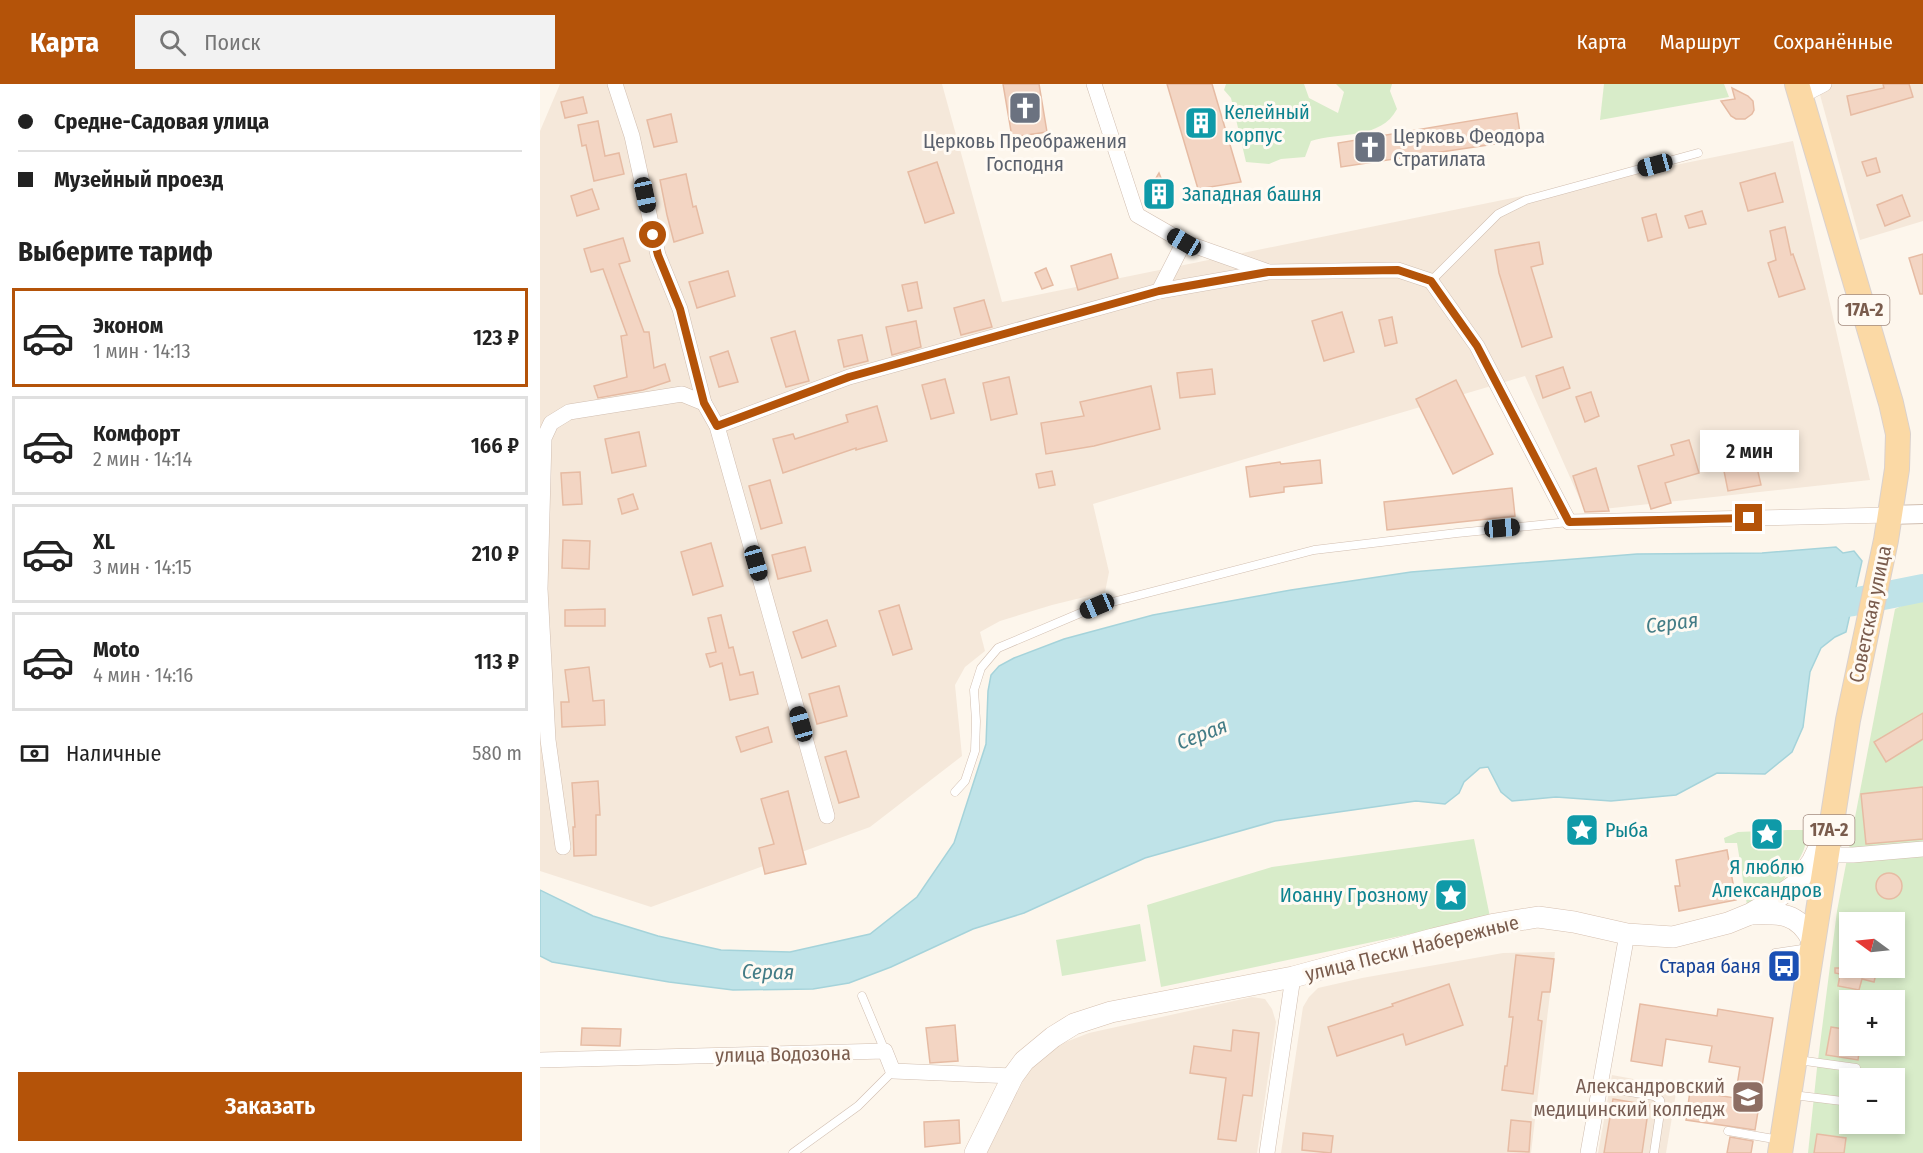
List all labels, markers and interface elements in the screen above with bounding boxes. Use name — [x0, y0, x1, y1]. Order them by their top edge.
search box — [135, 15, 555, 69]
text: Карта — [30, 26, 99, 59]
icon: search — [156, 26, 189, 59]
text: Поиск — [204, 29, 261, 56]
text: Карта — [1577, 29, 1627, 55]
text: Маршрут — [1660, 29, 1740, 55]
text: Сохранённые — [1773, 29, 1893, 55]
church icon: Церковь Преображения Господня — [1007, 90, 1043, 126]
place label: Келейный корпус — [1224, 100, 1310, 147]
building icon: Келейный корпус — [1183, 105, 1219, 141]
text: Средне-Садовая улица — [54, 108, 269, 135]
place label: Церковь Феодора Стратилата — [1393, 124, 1545, 171]
place label: Церковь Преображения Господня — [923, 129, 1127, 176]
church icon: Церковь Феодора Стратилата — [1352, 129, 1388, 165]
car — [1635, 152, 1675, 178]
text: Музейный проезд — [54, 166, 223, 193]
car — [632, 176, 658, 214]
building icon: Западная башня — [1141, 176, 1177, 212]
place label: Западная башня — [1182, 182, 1322, 206]
route start — [639, 221, 666, 248]
car — [1164, 225, 1204, 259]
text: Выберите тариф — [18, 236, 213, 268]
road number: 17А-2 — [1838, 295, 1890, 325]
icon: car — [21, 311, 75, 365]
text: Эконом — [93, 312, 163, 339]
text: 123 ₽ — [473, 324, 519, 351]
text: 1 мин · 14:13 — [93, 339, 190, 363]
icon: car — [21, 419, 75, 473]
text: Комфорт — [93, 420, 180, 447]
callout: 2 мин — [1700, 431, 1798, 473]
text: 166 ₽ — [471, 432, 519, 459]
text: 2 мин — [1726, 439, 1773, 463]
text: 2 мин · 14:14 — [93, 447, 192, 471]
route end — [1735, 504, 1762, 531]
car — [1483, 517, 1521, 539]
icon: car — [21, 527, 75, 581]
text: XL — [93, 528, 115, 555]
text: 210 ₽ — [472, 540, 519, 567]
car — [742, 543, 770, 583]
street label: Советская улица — [1844, 543, 1896, 685]
text: 3 мин · 14:15 — [93, 555, 192, 579]
car — [1077, 591, 1117, 621]
water label: Серая — [1644, 607, 1700, 639]
icon: car — [21, 635, 75, 689]
text: Moto — [93, 636, 140, 663]
text: 113 ₽ — [474, 648, 519, 675]
text: 4 мин · 14:16 — [93, 663, 193, 687]
car — [787, 704, 815, 744]
water label: Серая — [1173, 712, 1231, 756]
icon: cash — [18, 737, 51, 770]
text: Наличные — [66, 740, 161, 767]
text: 580 m — [472, 741, 522, 765]
place icon: Рыба — [1564, 812, 1600, 848]
road number: 17А-2 — [1804, 815, 1854, 845]
place icon: Я люблю Александров — [1749, 816, 1785, 852]
place label: Рыба — [1605, 818, 1648, 842]
place label: Я люблю Александров — [1712, 855, 1822, 902]
place icon: Иоанну Грозному — [1433, 877, 1469, 913]
place label: Иоанну Грозному — [1280, 883, 1428, 907]
street label: улица Пески Набережные — [1303, 910, 1521, 986]
north arrow — [1839, 912, 1905, 978]
map controls — [1839, 912, 1905, 1134]
bus stop icon: Старая баня — [1766, 948, 1802, 984]
place label: Старая баня — [1659, 954, 1761, 978]
water label: Серая — [742, 959, 794, 985]
button: + — [1839, 990, 1905, 1056]
street label: улица Водозона — [715, 1041, 851, 1067]
button: − — [1839, 1068, 1905, 1134]
button: Заказать — [18, 1072, 522, 1141]
place label: Александровский медицинский колледж — [1534, 1074, 1725, 1121]
school or university icon: Александровский медицинский колледж — [1730, 1079, 1766, 1115]

